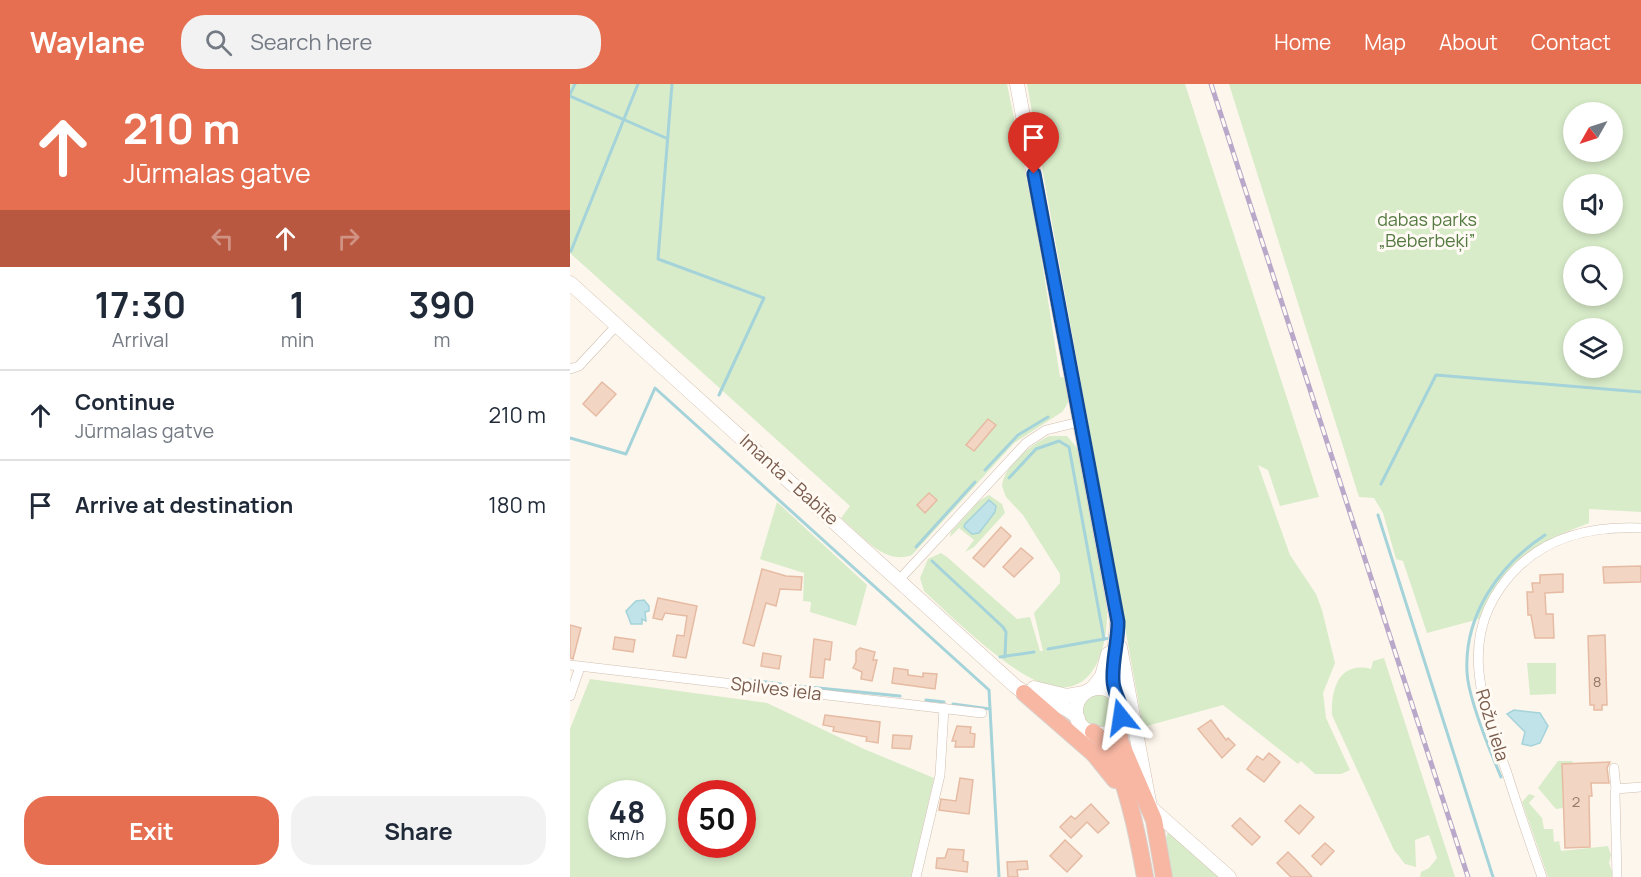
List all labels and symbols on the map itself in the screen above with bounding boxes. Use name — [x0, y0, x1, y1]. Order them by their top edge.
north arrow — [1563, 102, 1623, 162]
pin — [1008, 112, 1059, 174]
park label: dabas parks „Beberbeķi” — [1377, 207, 1477, 252]
street label: Imanta - Babīte — [735, 428, 844, 530]
street label: Spilves iela — [729, 671, 823, 705]
house number: 8 — [1593, 671, 1601, 692]
position arrow — [1089, 685, 1153, 749]
street label: Rožu iela — [1471, 686, 1515, 764]
speed limit sign: 50 — [678, 780, 756, 858]
house number: 2 — [1572, 791, 1580, 812]

